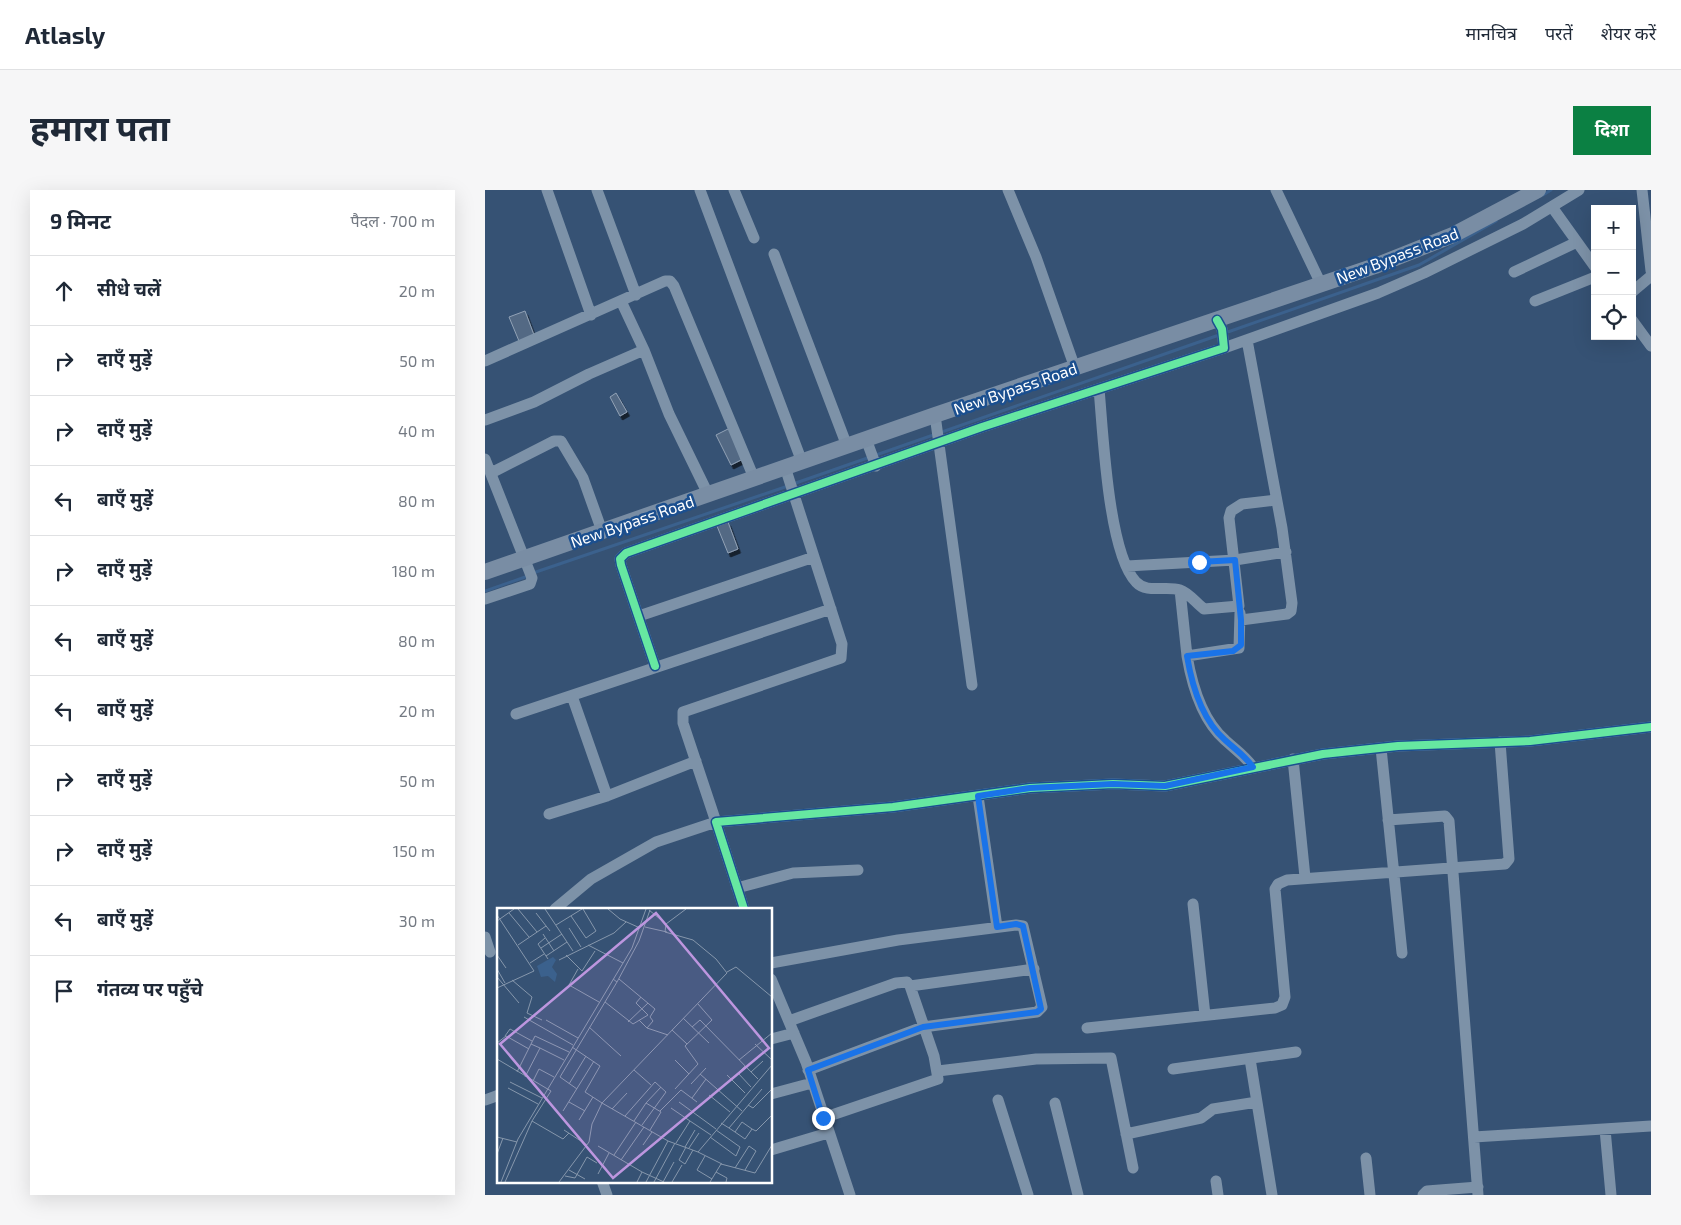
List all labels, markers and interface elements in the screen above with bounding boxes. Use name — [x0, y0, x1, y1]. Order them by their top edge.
text: Atlasly — [25, 20, 105, 49]
text: मानचित्र — [1465, 22, 1517, 44]
text: परतें — [1545, 22, 1573, 44]
text: शेयर करें — [1601, 22, 1656, 44]
text: हमारा पता — [30, 106, 170, 148]
button: दिशा — [1573, 106, 1651, 155]
map controls — [1591, 205, 1636, 340]
button: + — [1591, 205, 1636, 250]
text: 9 मिनट — [50, 208, 111, 233]
text: पैदल · 700 m — [351, 211, 435, 230]
street label: New Bypass Road — [1333, 223, 1461, 287]
button: − — [1591, 250, 1636, 295]
icon: ahead — [50, 277, 78, 305]
text: सीधे चलें — [97, 277, 161, 300]
text: 20 m — [399, 281, 435, 300]
button: locate — [1591, 295, 1636, 340]
icon: right — [50, 347, 78, 375]
text: दाएँ मुड़ें — [97, 347, 152, 370]
text: 50 m — [399, 351, 435, 370]
street label: New Bypass Road — [951, 358, 1079, 418]
icon: right — [50, 417, 78, 445]
text: दाएँ मुड़ें — [97, 417, 152, 440]
text: 40 m — [398, 421, 435, 440]
icon: left — [50, 487, 78, 515]
text: बाएँ मुड़ें — [97, 487, 153, 510]
text: 80 m — [398, 491, 435, 510]
street label: New Bypass Road — [568, 491, 696, 551]
route start — [1188, 551, 1211, 574]
icon: right — [50, 557, 78, 585]
text: दाएँ मुड़ें — [97, 557, 152, 580]
text: 180 m — [392, 561, 435, 580]
icon: left — [50, 627, 78, 655]
text: बाएँ मुड़ें — [97, 627, 153, 650]
text: 80 m — [398, 631, 435, 650]
icon: left — [50, 697, 78, 725]
text: बाएँ मुड़ें — [97, 697, 153, 720]
text: 20 m — [399, 701, 435, 720]
icon: right — [50, 767, 78, 795]
text: दाएँ मुड़ें — [97, 767, 152, 790]
text: 50 m — [399, 771, 435, 790]
icon: right — [50, 837, 78, 865]
text: दाएँ मुड़ें — [97, 837, 152, 860]
text: 150 m — [393, 841, 435, 860]
icon: left — [50, 907, 78, 935]
text: बाएँ मुड़ें — [97, 907, 153, 930]
inset map — [497, 908, 773, 1182]
text: 30 m — [399, 911, 435, 930]
icon: arrive — [50, 977, 78, 1005]
text: गंतव्य पर पहुँचे — [97, 977, 203, 1000]
route end — [812, 1107, 835, 1130]

